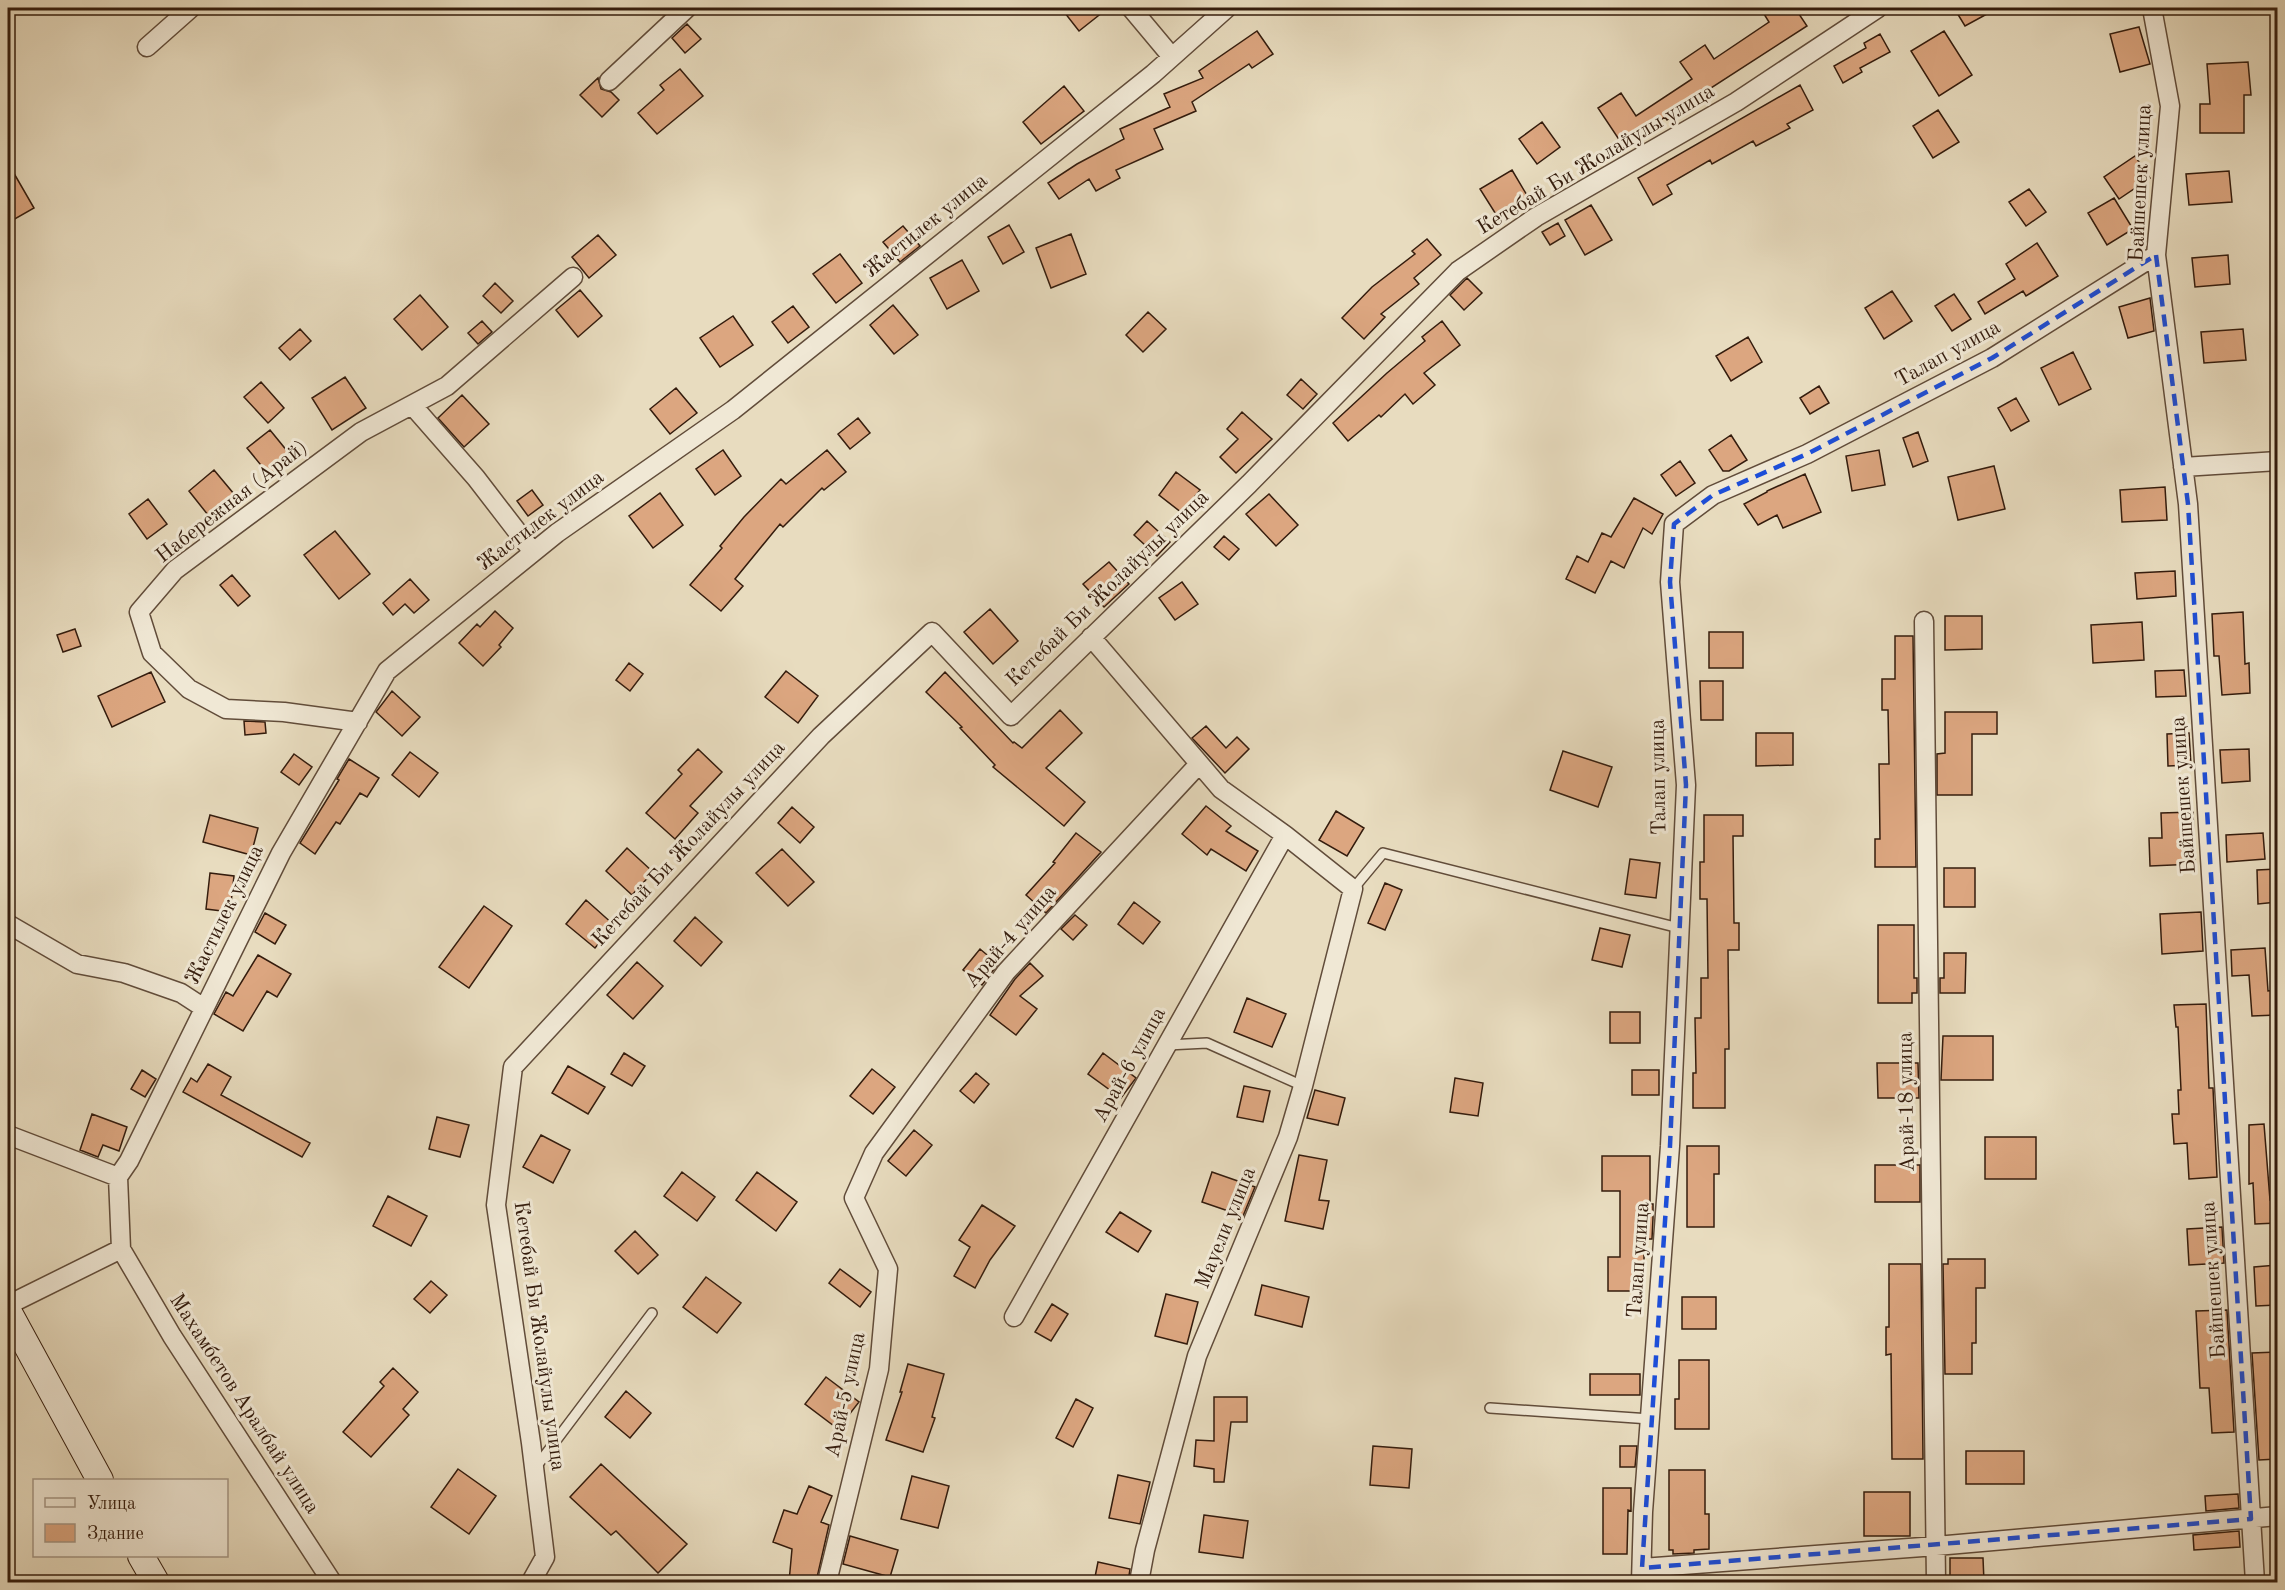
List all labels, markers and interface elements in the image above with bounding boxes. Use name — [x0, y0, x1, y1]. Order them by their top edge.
street label: Кетебай Би Жолайулы улица — [1474, 81, 1718, 239]
street label: Байшешек улица — [2126, 104, 2156, 262]
street label: Жастилек улица — [860, 170, 992, 282]
street label: Талап улица — [1892, 317, 2004, 391]
street label: Набережная (Арай) — [152, 437, 312, 567]
street label: Жастилек улица — [474, 467, 608, 575]
street label: Кетебай Би Жолайулы улица — [1003, 487, 1213, 691]
street label: Байшешек улица — [2168, 715, 2200, 875]
street label: Талап улица — [1647, 719, 1671, 835]
street label: Кетебай Би Жолайулы улица — [588, 737, 790, 951]
street label: Жастилек улица — [182, 842, 268, 988]
street label: Арай-4 улица — [961, 882, 1061, 992]
street label: Арай-6 улица — [1090, 1004, 1170, 1126]
street label: Арай-18 улица — [1895, 1032, 1919, 1172]
street label: Мауели улица — [1192, 1164, 1260, 1292]
street label: Кетебай Би Жолайулы улица — [510, 1200, 568, 1472]
street label: Байшешек улица — [2198, 1200, 2230, 1360]
street label: Талап улица — [1624, 1201, 1654, 1319]
street label: Махамбетов Аралбай улица — [165, 1290, 323, 1518]
street label: Арай-5 улица — [822, 1330, 870, 1460]
legend — [33, 1479, 228, 1557]
text: Улица — [87, 1495, 136, 1513]
text: Здание — [87, 1525, 144, 1543]

